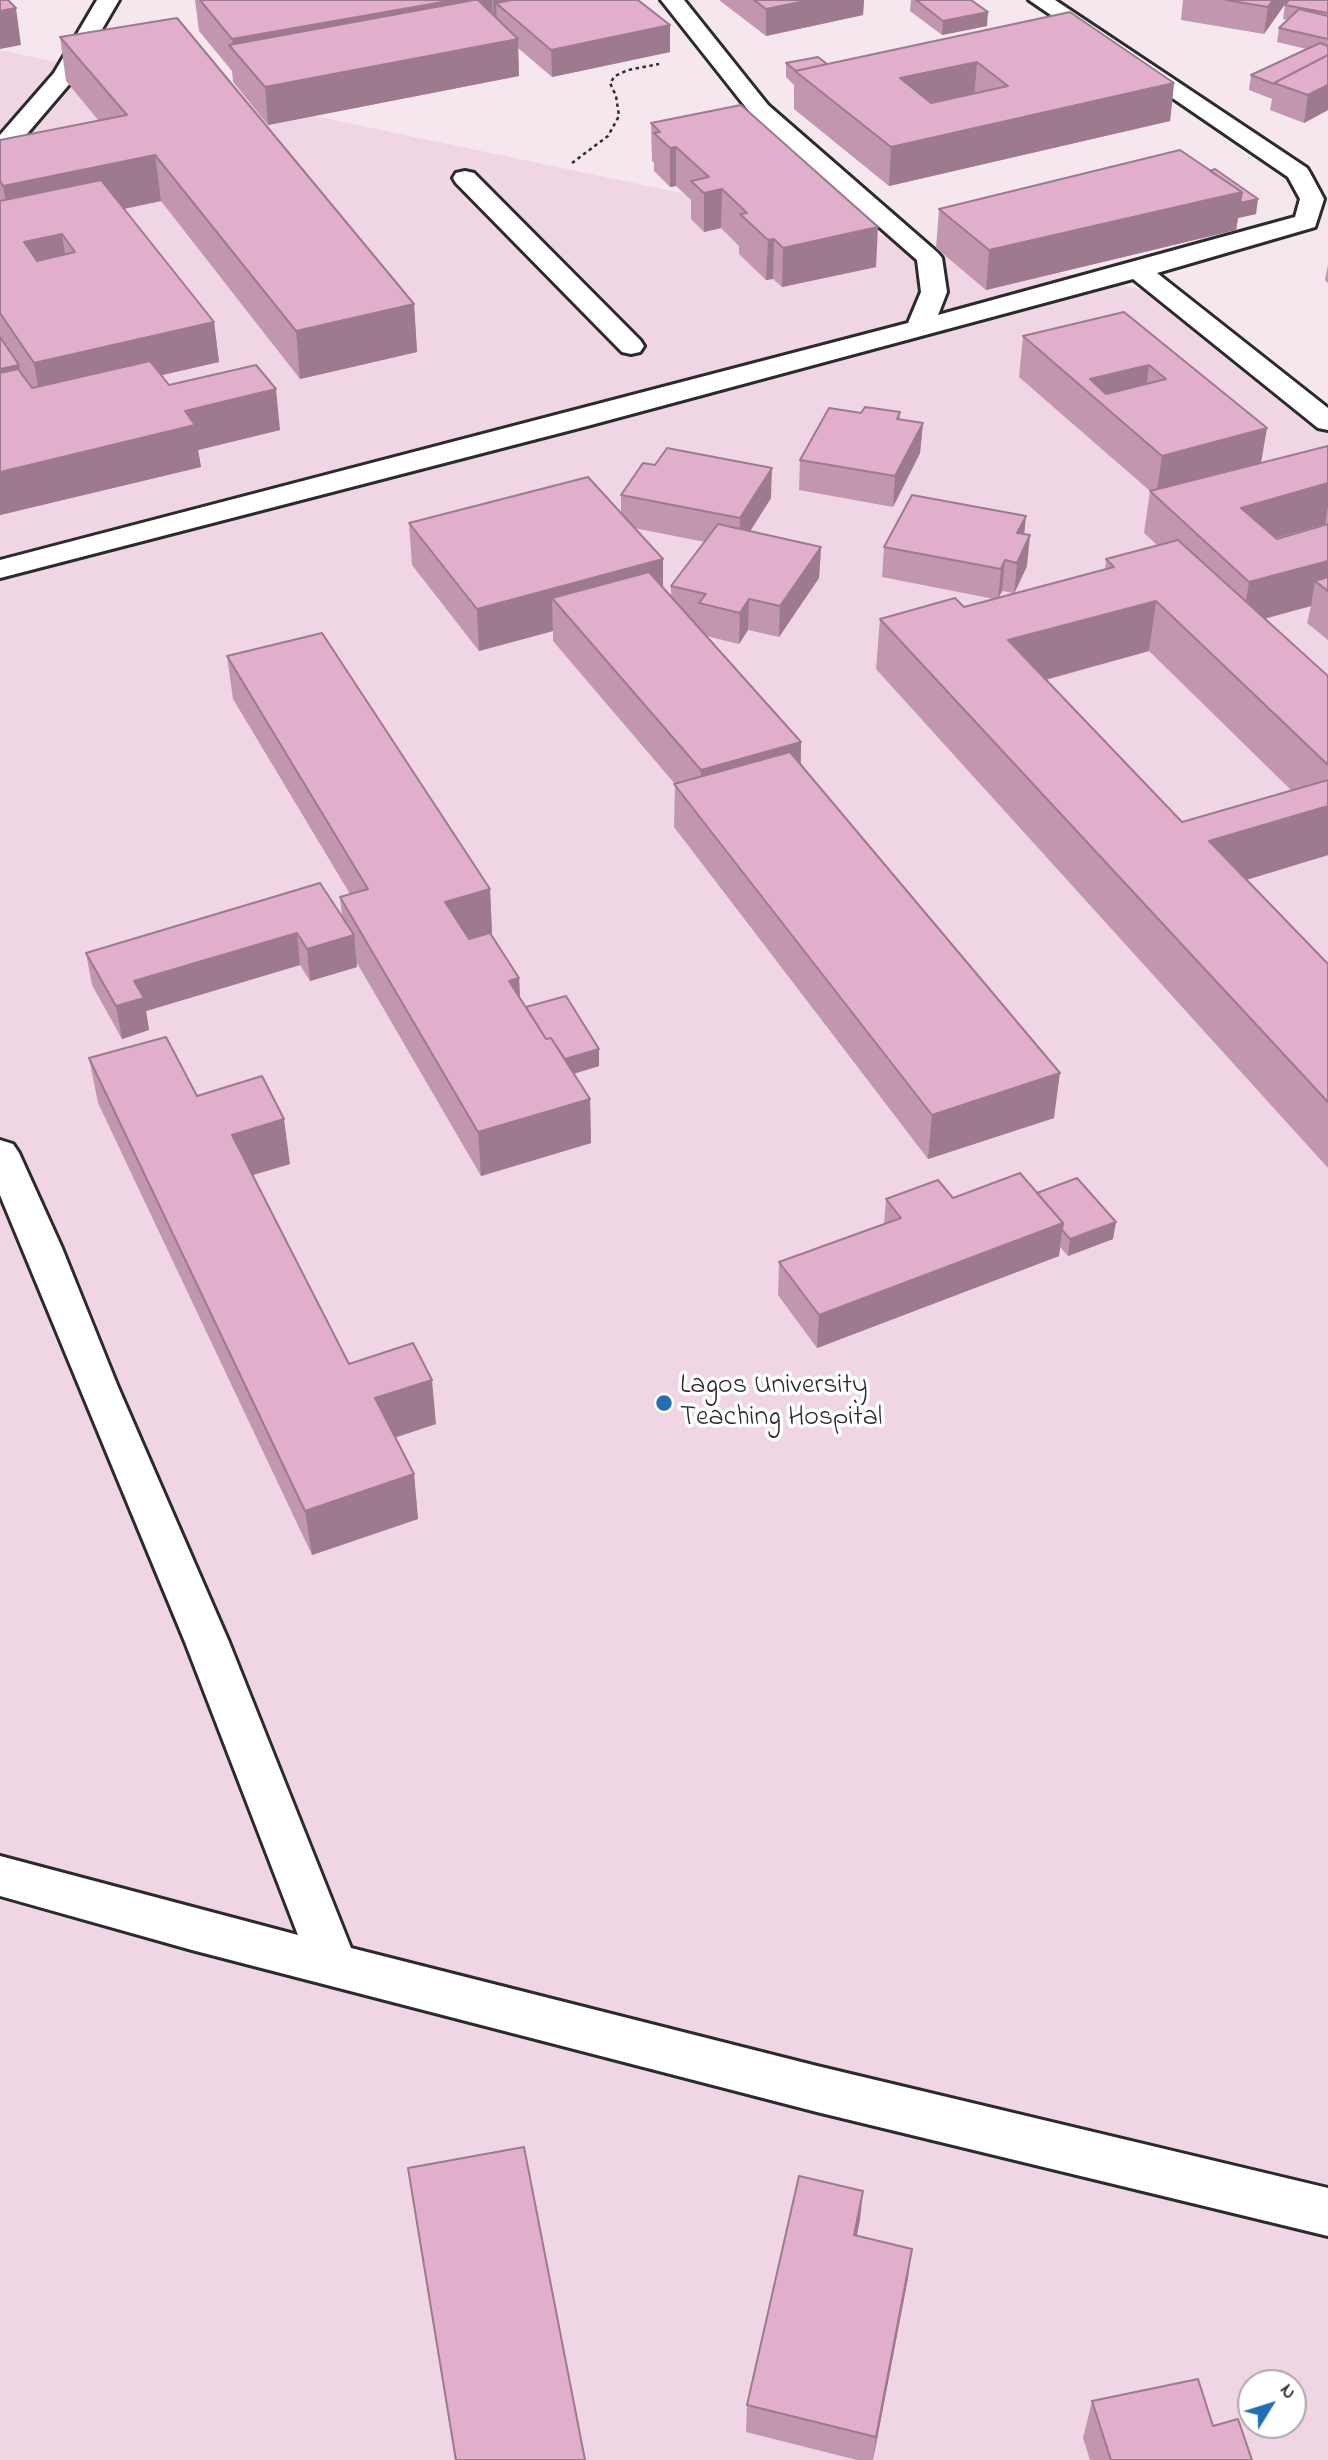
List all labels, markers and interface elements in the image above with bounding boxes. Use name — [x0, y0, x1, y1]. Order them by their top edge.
place label: Lagos University Teaching Hospital — [680, 1370, 882, 1436]
marker: Lagos University Teaching Hospital — [654, 1393, 674, 1413]
north arrow — [1237, 2369, 1307, 2439]
text: N — [1273, 2379, 1302, 2405]

